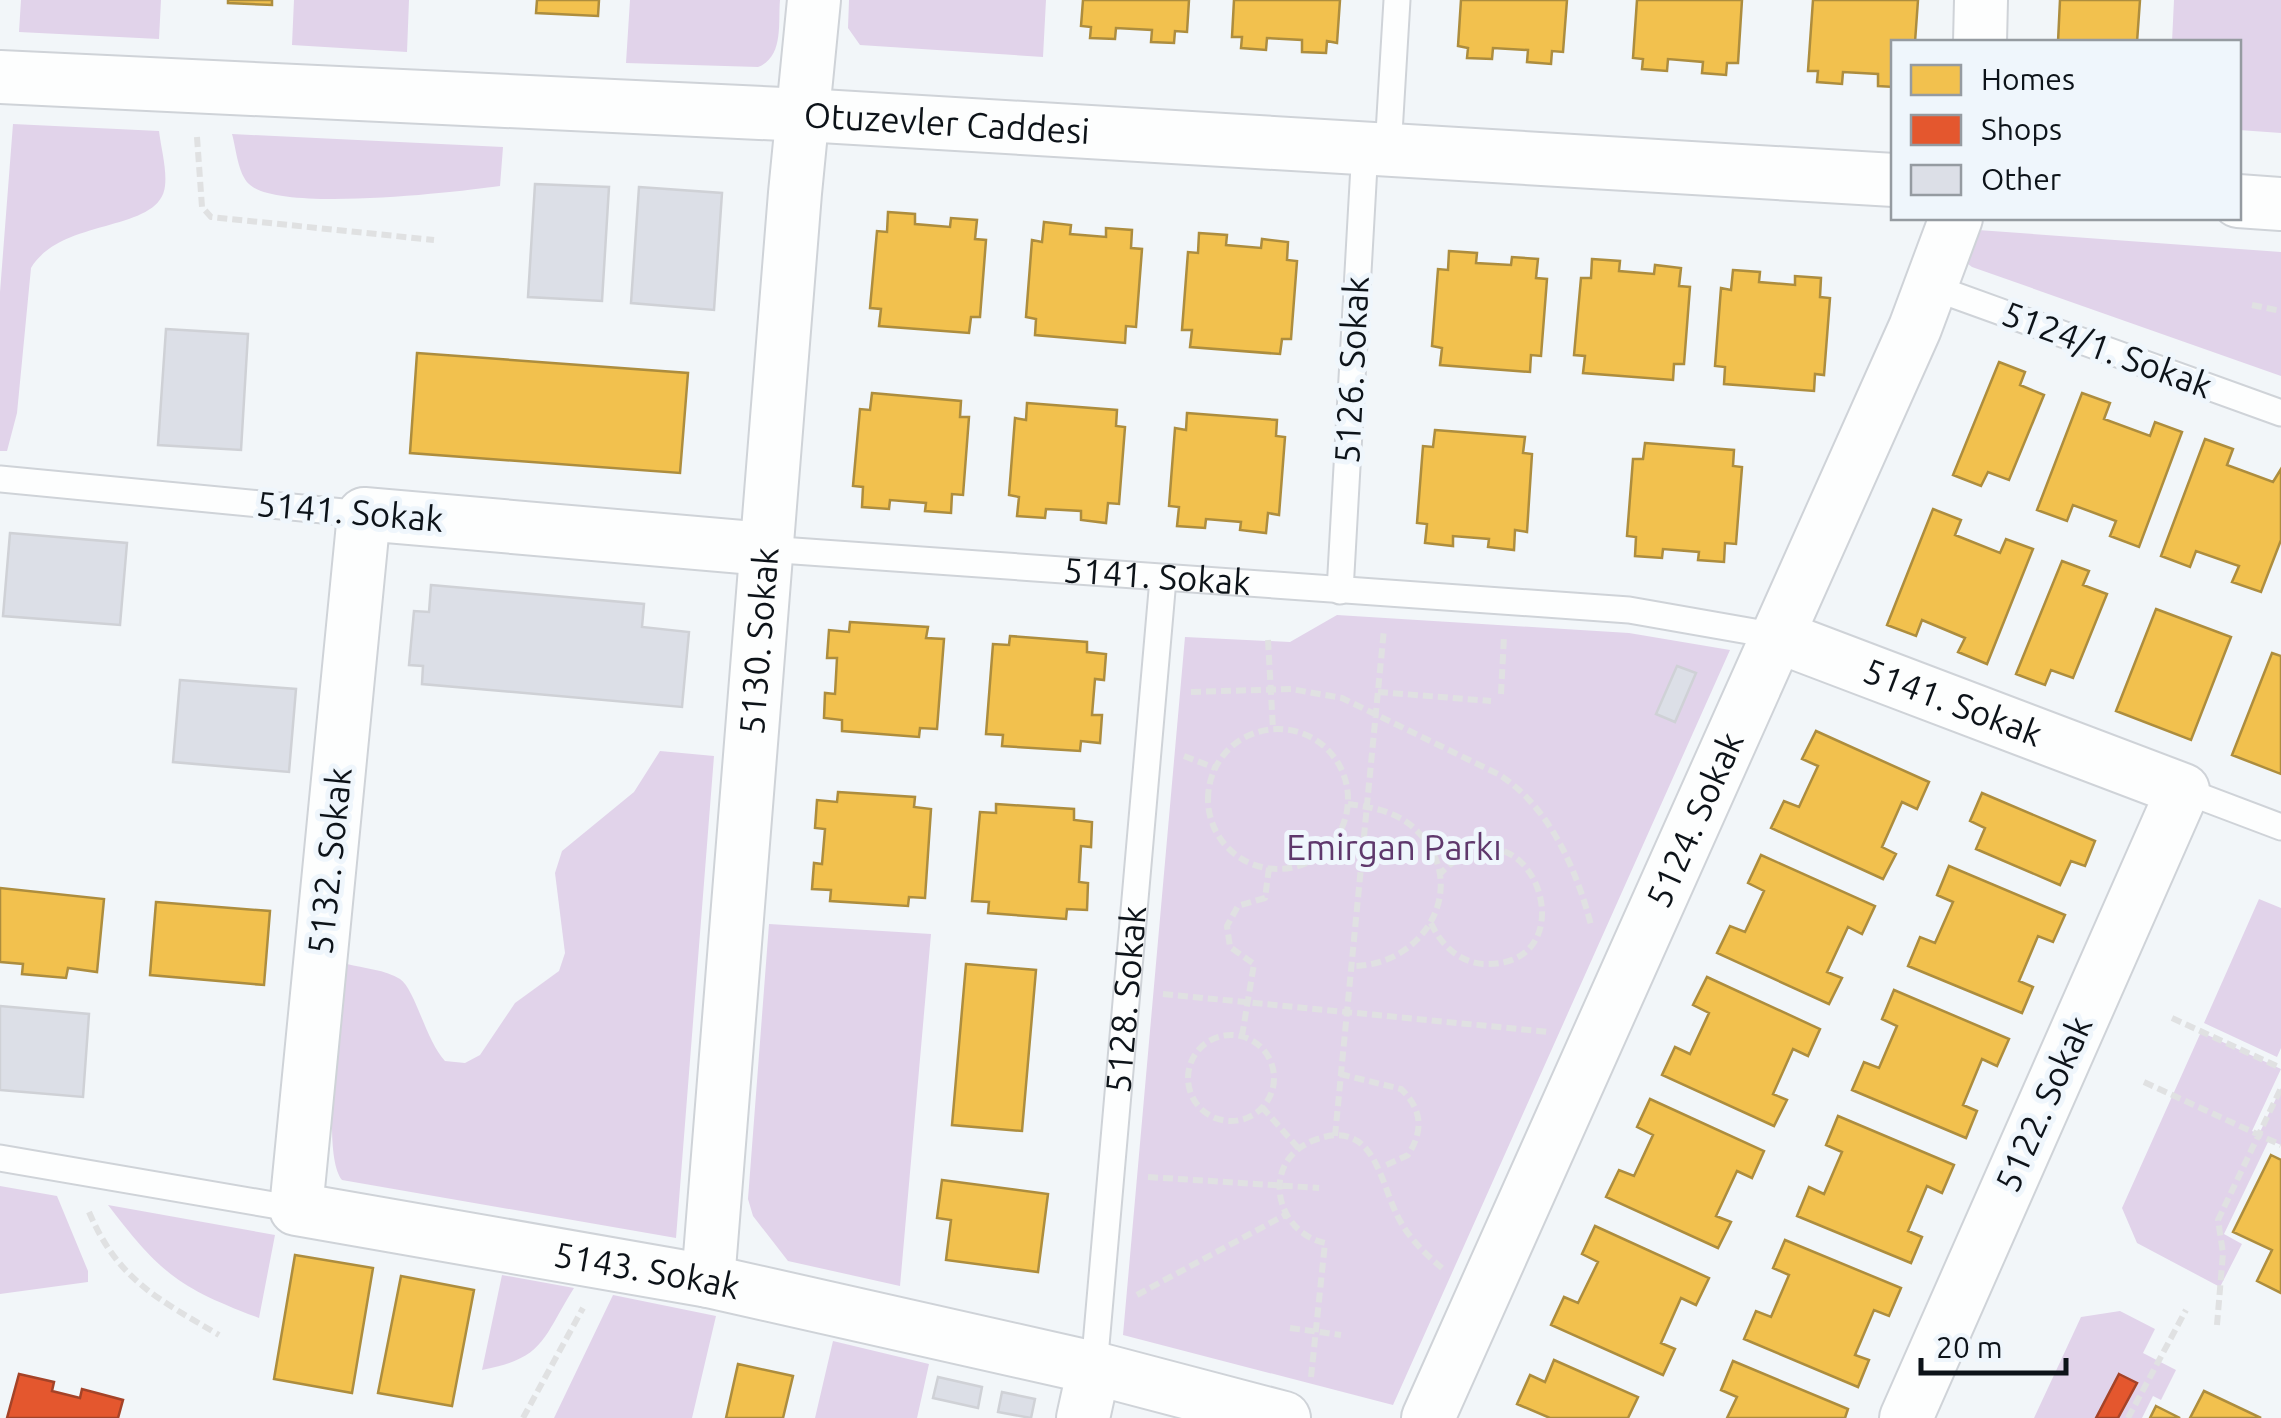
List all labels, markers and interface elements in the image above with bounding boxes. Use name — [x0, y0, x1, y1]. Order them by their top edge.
legend — [1891, 40, 2241, 220]
text: Homes — [1981, 62, 2075, 96]
street label: Otuzevler Caddesi — [803, 94, 1091, 151]
text: Shops — [1981, 112, 2062, 146]
text: Other — [1981, 162, 2062, 196]
street label: 5126. Sokak — [1326, 275, 1376, 465]
street label: 5124/1. Sokak — [1997, 293, 2218, 406]
street label: 5141. Sokak — [255, 483, 446, 539]
street label: 5130. Sokak — [731, 545, 786, 736]
street label: 5141. Sokak — [1062, 549, 1252, 602]
street label: 5141. Sokak — [1858, 650, 2048, 754]
street label: 5124. Sokak — [1638, 725, 1751, 913]
street label: 5132. Sokak — [299, 765, 359, 956]
park label: Emirgan Parkı — [1286, 827, 1502, 867]
street label: 5128. Sokak — [1097, 904, 1153, 1095]
street label: 5122. Sokak — [1987, 1009, 2100, 1197]
street label: 5143. Sokak — [551, 1233, 744, 1307]
scale bar — [1921, 1313, 2066, 1375]
text: 20 m — [1936, 1330, 2003, 1364]

